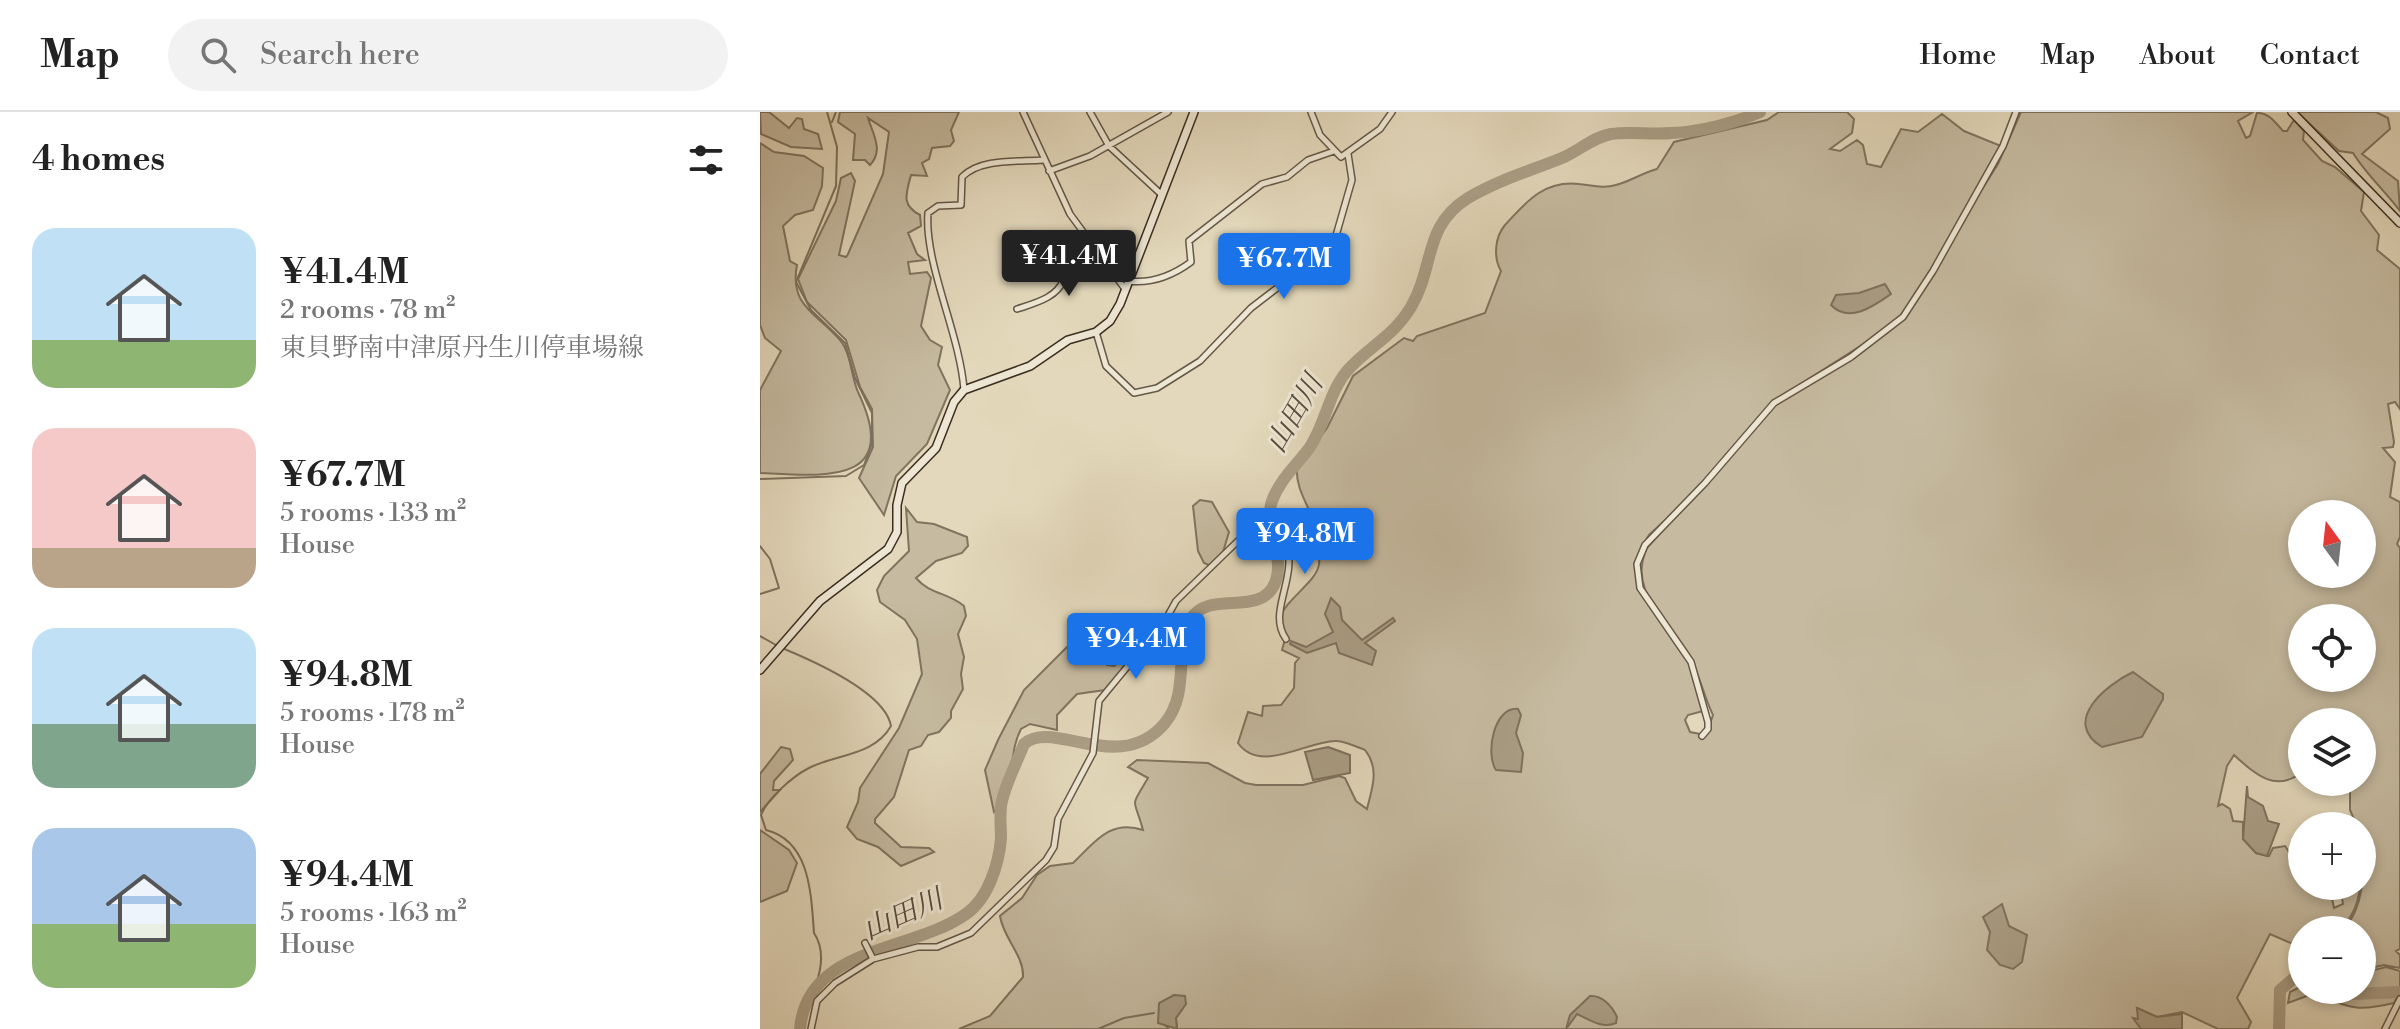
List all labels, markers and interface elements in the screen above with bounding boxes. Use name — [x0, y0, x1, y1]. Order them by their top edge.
search box — [168, 19, 728, 91]
text: Map — [40, 32, 120, 79]
icon: search — [196, 33, 240, 77]
text: Search here — [260, 36, 420, 74]
text: Home — [1920, 38, 1996, 73]
text: Map — [2040, 38, 2095, 73]
text: About — [2139, 38, 2216, 73]
text: Contact — [2260, 38, 2360, 73]
icon: filters — [684, 138, 728, 182]
text: 4 homes — [32, 139, 165, 181]
pin: ¥41.4M — [1004, 230, 1134, 298]
pin: ¥67.7M — [1219, 233, 1349, 301]
text: ¥41.4M — [1020, 240, 1118, 272]
text: ¥67.7M — [1236, 243, 1332, 275]
text: ¥41.4M — [280, 252, 409, 294]
icon: home — [96, 260, 192, 356]
text: 2 rooms · 78 m² — [280, 294, 455, 326]
text: 東貝野南中津原丹生川停車場線 — [280, 332, 644, 364]
water label: 山田川 — [1259, 366, 1333, 459]
text: ¥67.7M — [280, 455, 405, 497]
icon: home — [96, 460, 192, 556]
text: 5 rooms · 133 m² — [280, 497, 466, 529]
north arrow — [2288, 500, 2376, 588]
map controls — [2288, 500, 2376, 1004]
pin: ¥94.8M — [1240, 508, 1370, 576]
text: ¥94.8M — [1254, 518, 1356, 550]
text: House — [280, 529, 355, 561]
button: locate — [2288, 604, 2376, 692]
pin: ¥94.4M — [1071, 613, 1201, 681]
text: ¥94.4M — [1085, 623, 1187, 655]
text: ¥94.8M — [280, 655, 412, 697]
icon: home — [96, 660, 192, 756]
text: 5 rooms · 178 m² — [280, 697, 465, 729]
button: layers — [2288, 708, 2376, 796]
text: House — [280, 729, 355, 761]
button: + — [2288, 812, 2376, 900]
text: ¥94.4M — [280, 855, 413, 897]
icon: home — [96, 860, 192, 956]
water label: 山田川 — [858, 881, 951, 948]
text: 5 rooms · 163 m² — [280, 897, 467, 929]
button: − — [2288, 916, 2376, 1004]
text: House — [280, 929, 355, 961]

